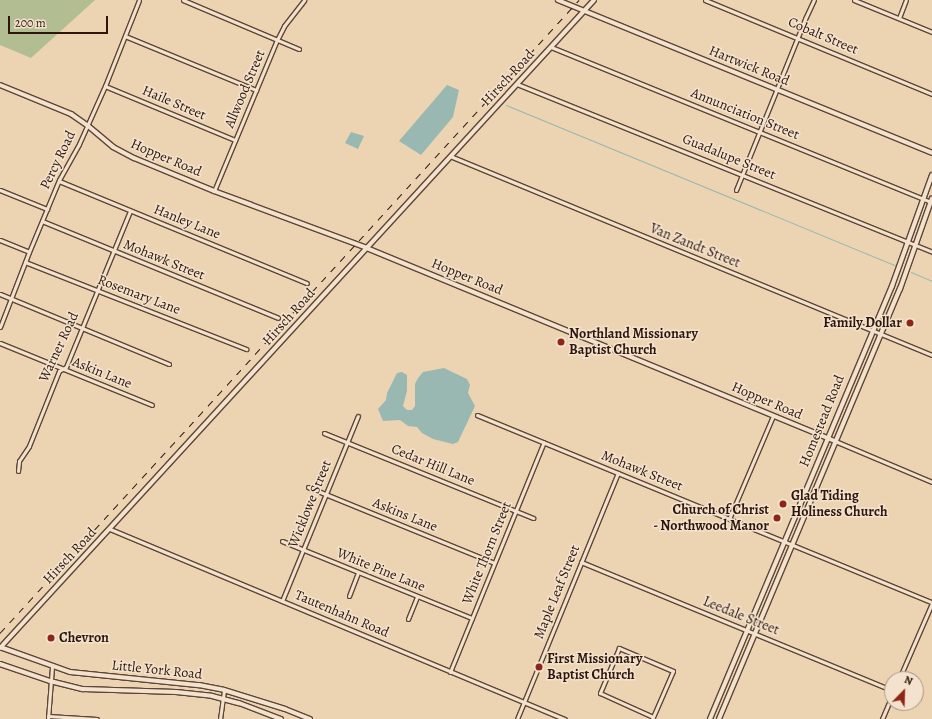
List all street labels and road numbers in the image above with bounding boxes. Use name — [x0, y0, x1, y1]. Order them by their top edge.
street label: Cobalt Street — [786, 14, 860, 58]
street label: Hartwick Road — [706, 42, 792, 90]
street label: Hirsch Road — [478, 46, 538, 110]
street label: Allwood Street — [221, 48, 269, 130]
street label: Haile Street — [140, 82, 208, 124]
street label: Annunciation Street — [688, 85, 802, 143]
street label: Percy Road — [37, 128, 79, 192]
street label: Guadalupe Street — [680, 131, 778, 183]
street label: Hopper Road — [128, 136, 204, 180]
street label: Hanley Lane — [151, 201, 223, 243]
street label: Van Zandt Street — [647, 220, 743, 272]
street label: Mohawk Street — [121, 236, 207, 284]
street label: Hopper Road — [429, 255, 505, 299]
street label: Rosemary Lane — [95, 272, 183, 318]
street label: Hirsch Road — [259, 285, 319, 349]
street label: Warner Road — [36, 309, 82, 385]
street label: Askin Lane — [70, 353, 134, 393]
street label: Homestead Road — [796, 373, 848, 469]
street label: Hopper Road — [729, 379, 805, 423]
street label: Cedar Hill Lane — [389, 441, 477, 489]
street label: Mohawk Street — [599, 447, 685, 495]
street label: Wicklowe Street — [285, 458, 335, 550]
street label: Askins Lane — [370, 494, 440, 536]
street label: White Thorn Street — [459, 499, 515, 607]
street label: Hirsch Road — [40, 524, 100, 588]
street label: Maple Leaf Street — [531, 543, 583, 641]
street label: White Pine Lane — [334, 545, 428, 595]
street label: Tautenhahn Road — [292, 587, 392, 641]
street label: Leedale Street — [701, 593, 781, 639]
street label: Little York Road — [111, 657, 203, 683]

